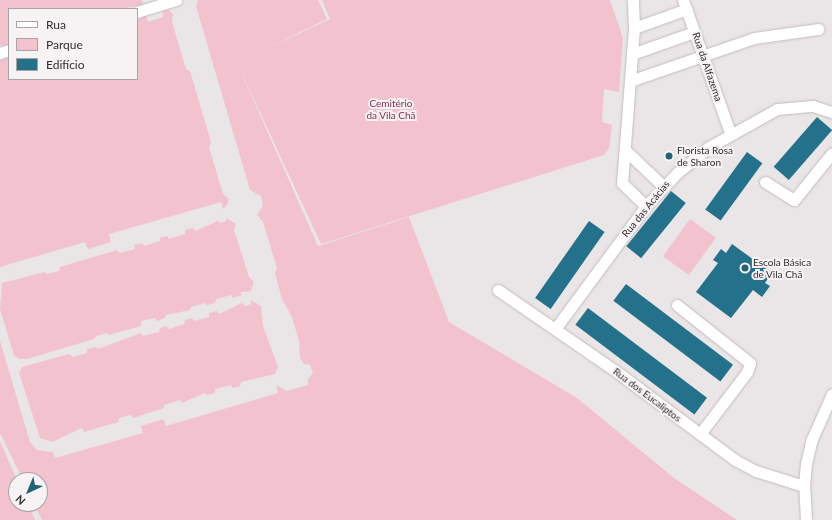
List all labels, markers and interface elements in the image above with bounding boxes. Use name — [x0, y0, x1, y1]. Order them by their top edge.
legend — [8, 8, 138, 80]
text: Rua — [46, 17, 66, 32]
street label: Rua da Alfazema — [689, 31, 725, 103]
text: Parque — [46, 37, 83, 52]
text: Edifício — [46, 57, 85, 72]
park label: Cemitério da Vila Chã — [366, 97, 416, 120]
place label: Florista Rosa de Sharon — [677, 144, 733, 168]
marker: Florista Rosa de Sharon — [664, 151, 674, 161]
street label: Rua das Acácias — [619, 178, 673, 240]
place label: Escola Básica de Vila Chã — [753, 256, 811, 280]
marker: Escola Básica de Vila Chã — [740, 263, 750, 273]
street label: Rua dos Eucaliptos — [611, 366, 683, 424]
north arrow — [8, 472, 48, 512]
text: N — [12, 493, 28, 508]

